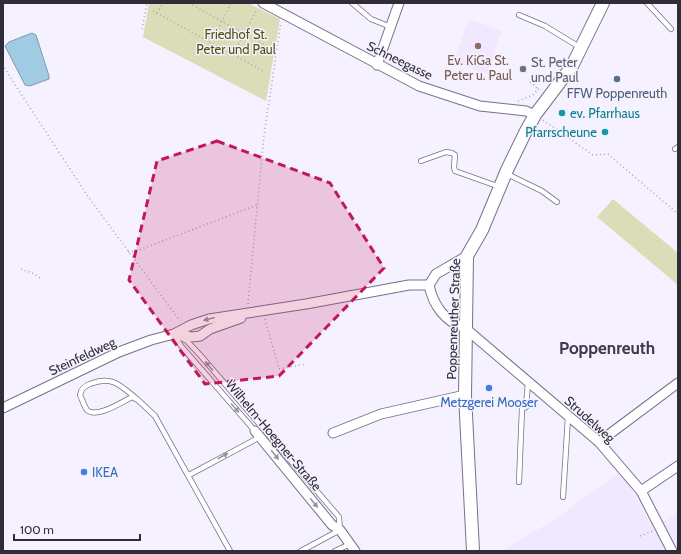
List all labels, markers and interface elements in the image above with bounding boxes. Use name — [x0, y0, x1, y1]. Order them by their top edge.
park label: Friedhof St. Peter und Paul — [196, 26, 276, 57]
street label: Schneegasse — [364, 37, 436, 83]
marker: Ev. KiGa St. Peter u. Paul — [473, 41, 483, 51]
place label: Ev. KiGa St. Peter u. Paul — [444, 52, 512, 83]
place label: St. Peter und Paul — [531, 54, 579, 85]
marker: St. Peter und Paul — [518, 64, 528, 74]
marker: FFW Poppenreuth — [612, 74, 622, 84]
place label: FFW Poppenreuth — [567, 85, 667, 101]
place label: ev. Pfarrhaus — [570, 105, 640, 121]
marker: ev. Pfarrhaus — [557, 108, 567, 118]
place label: Pfarrscheune — [525, 124, 597, 140]
marker: Pfarrscheune — [600, 127, 610, 137]
street label: Poppenreuther Straße — [443, 258, 463, 380]
one-way arrow — [203, 317, 215, 323]
street label: Steinfeldweg — [46, 333, 118, 378]
district label: Poppenreuth — [559, 338, 655, 358]
one-way arrow — [205, 361, 214, 371]
street label: Wilhelm-Hoegner-Straße — [223, 376, 325, 494]
marker: Metzgerei Mooser — [484, 383, 494, 393]
street label: Strudelweg — [562, 392, 619, 446]
place label: Metzgerei Mooser — [440, 394, 539, 410]
one-way arrow — [230, 402, 239, 413]
one-way arrow — [270, 450, 279, 461]
one-way arrow — [217, 453, 229, 460]
place label: IKEA — [92, 464, 118, 480]
marker: IKEA — [79, 467, 89, 477]
one-way arrow — [309, 497, 318, 508]
scale bar — [14, 516, 140, 542]
text: 100 m — [20, 522, 54, 537]

